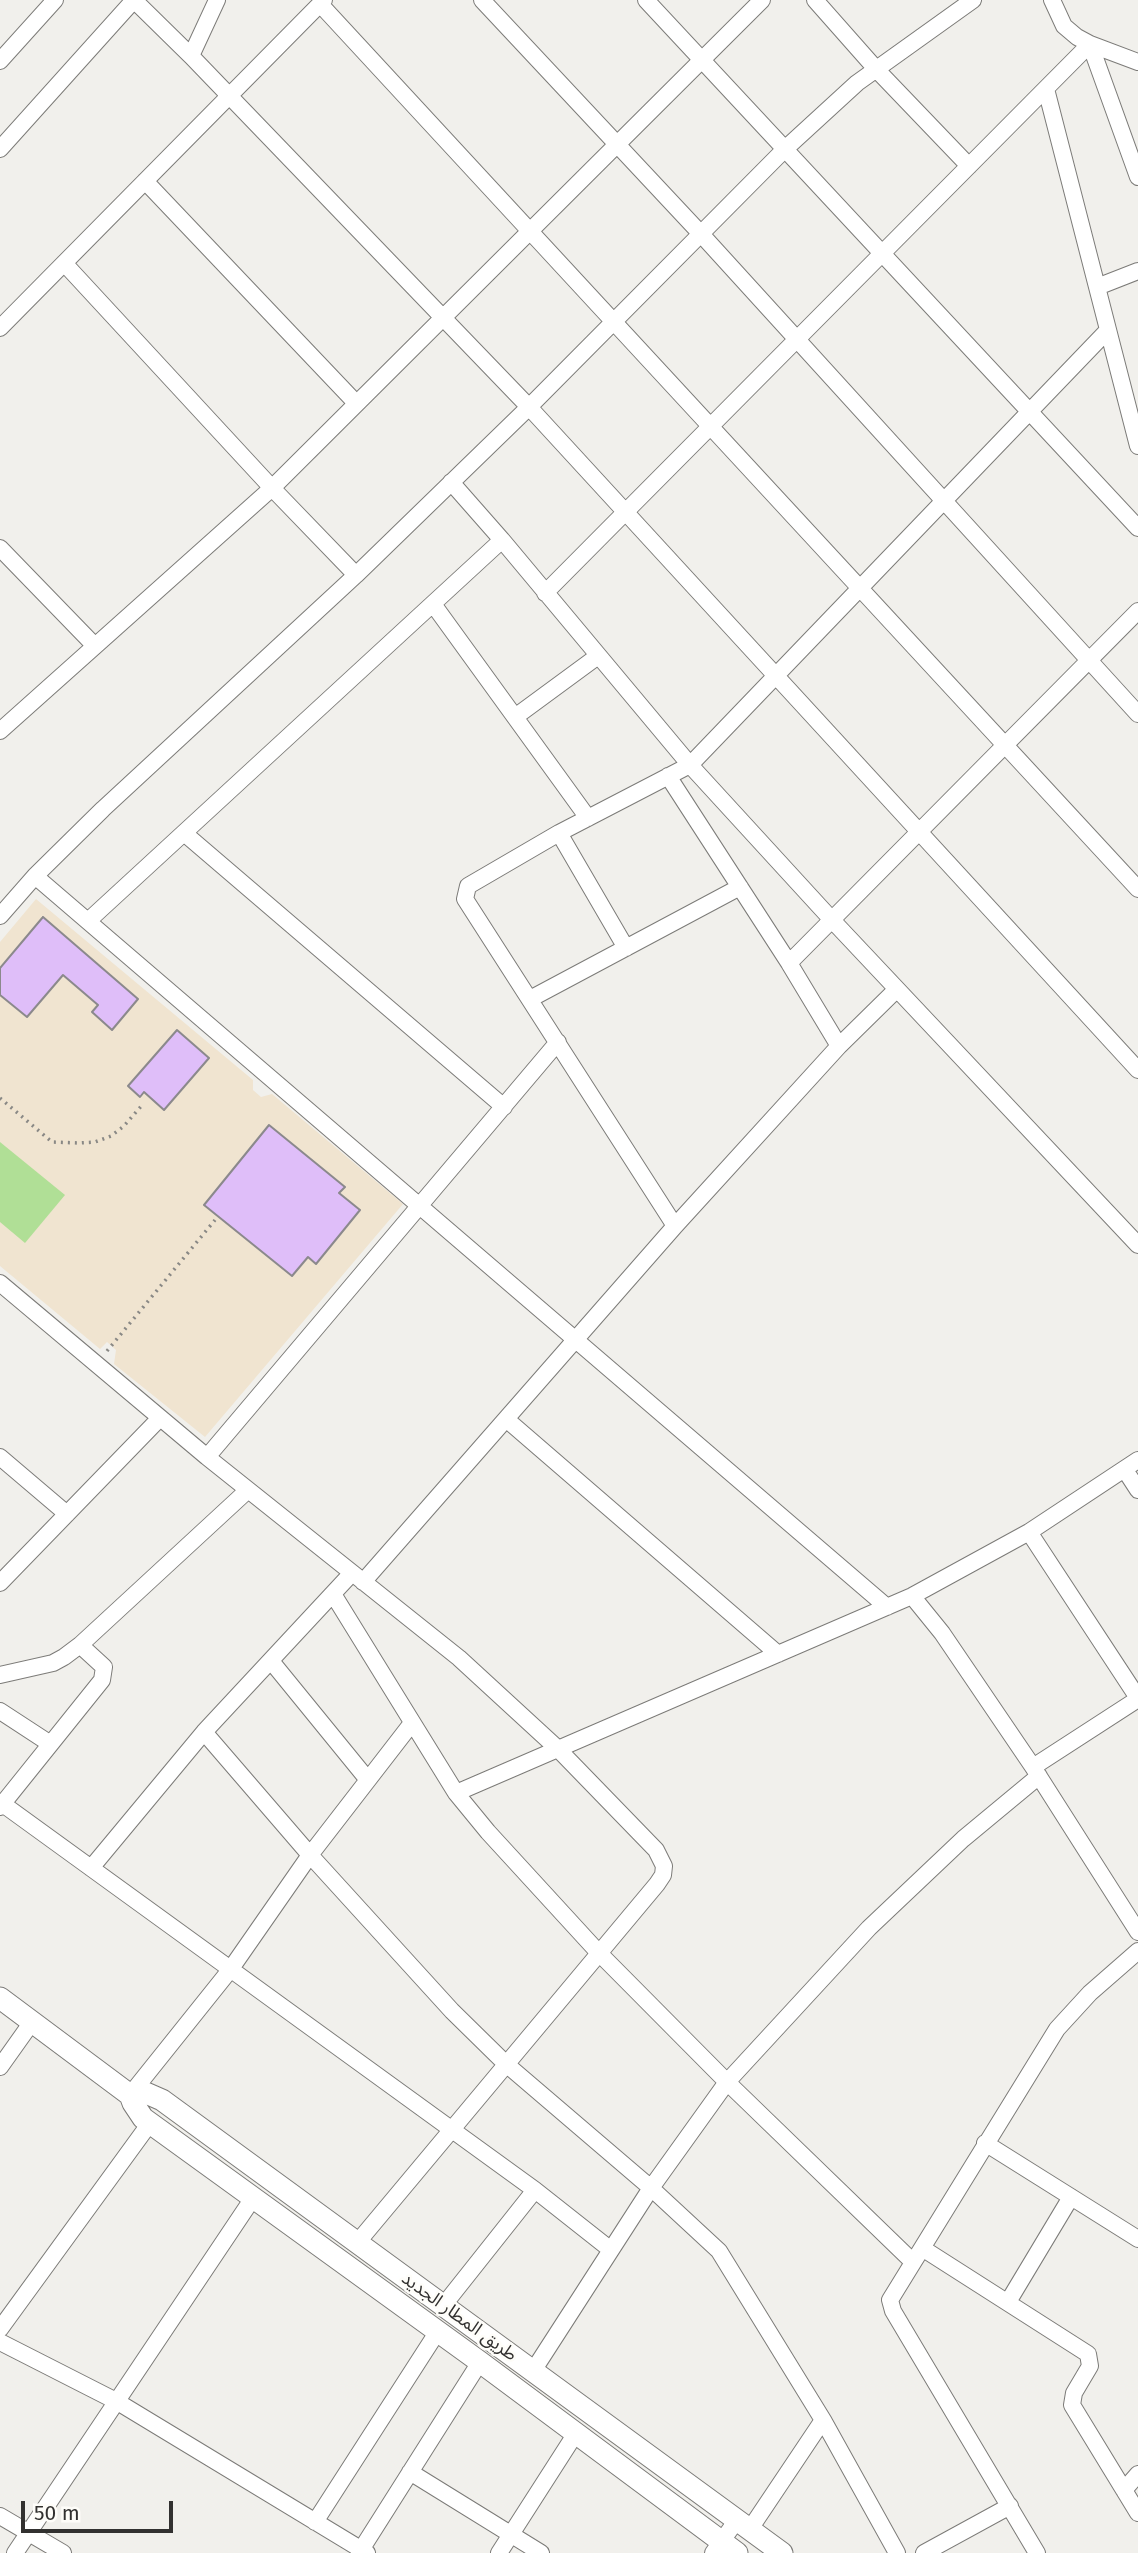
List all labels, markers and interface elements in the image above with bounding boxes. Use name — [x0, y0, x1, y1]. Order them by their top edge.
street label: طريق المطار الجديد — [397, 2268, 521, 2366]
scale bar — [24, 2486, 177, 2530]
text: 50 m — [34, 2500, 80, 2526]

